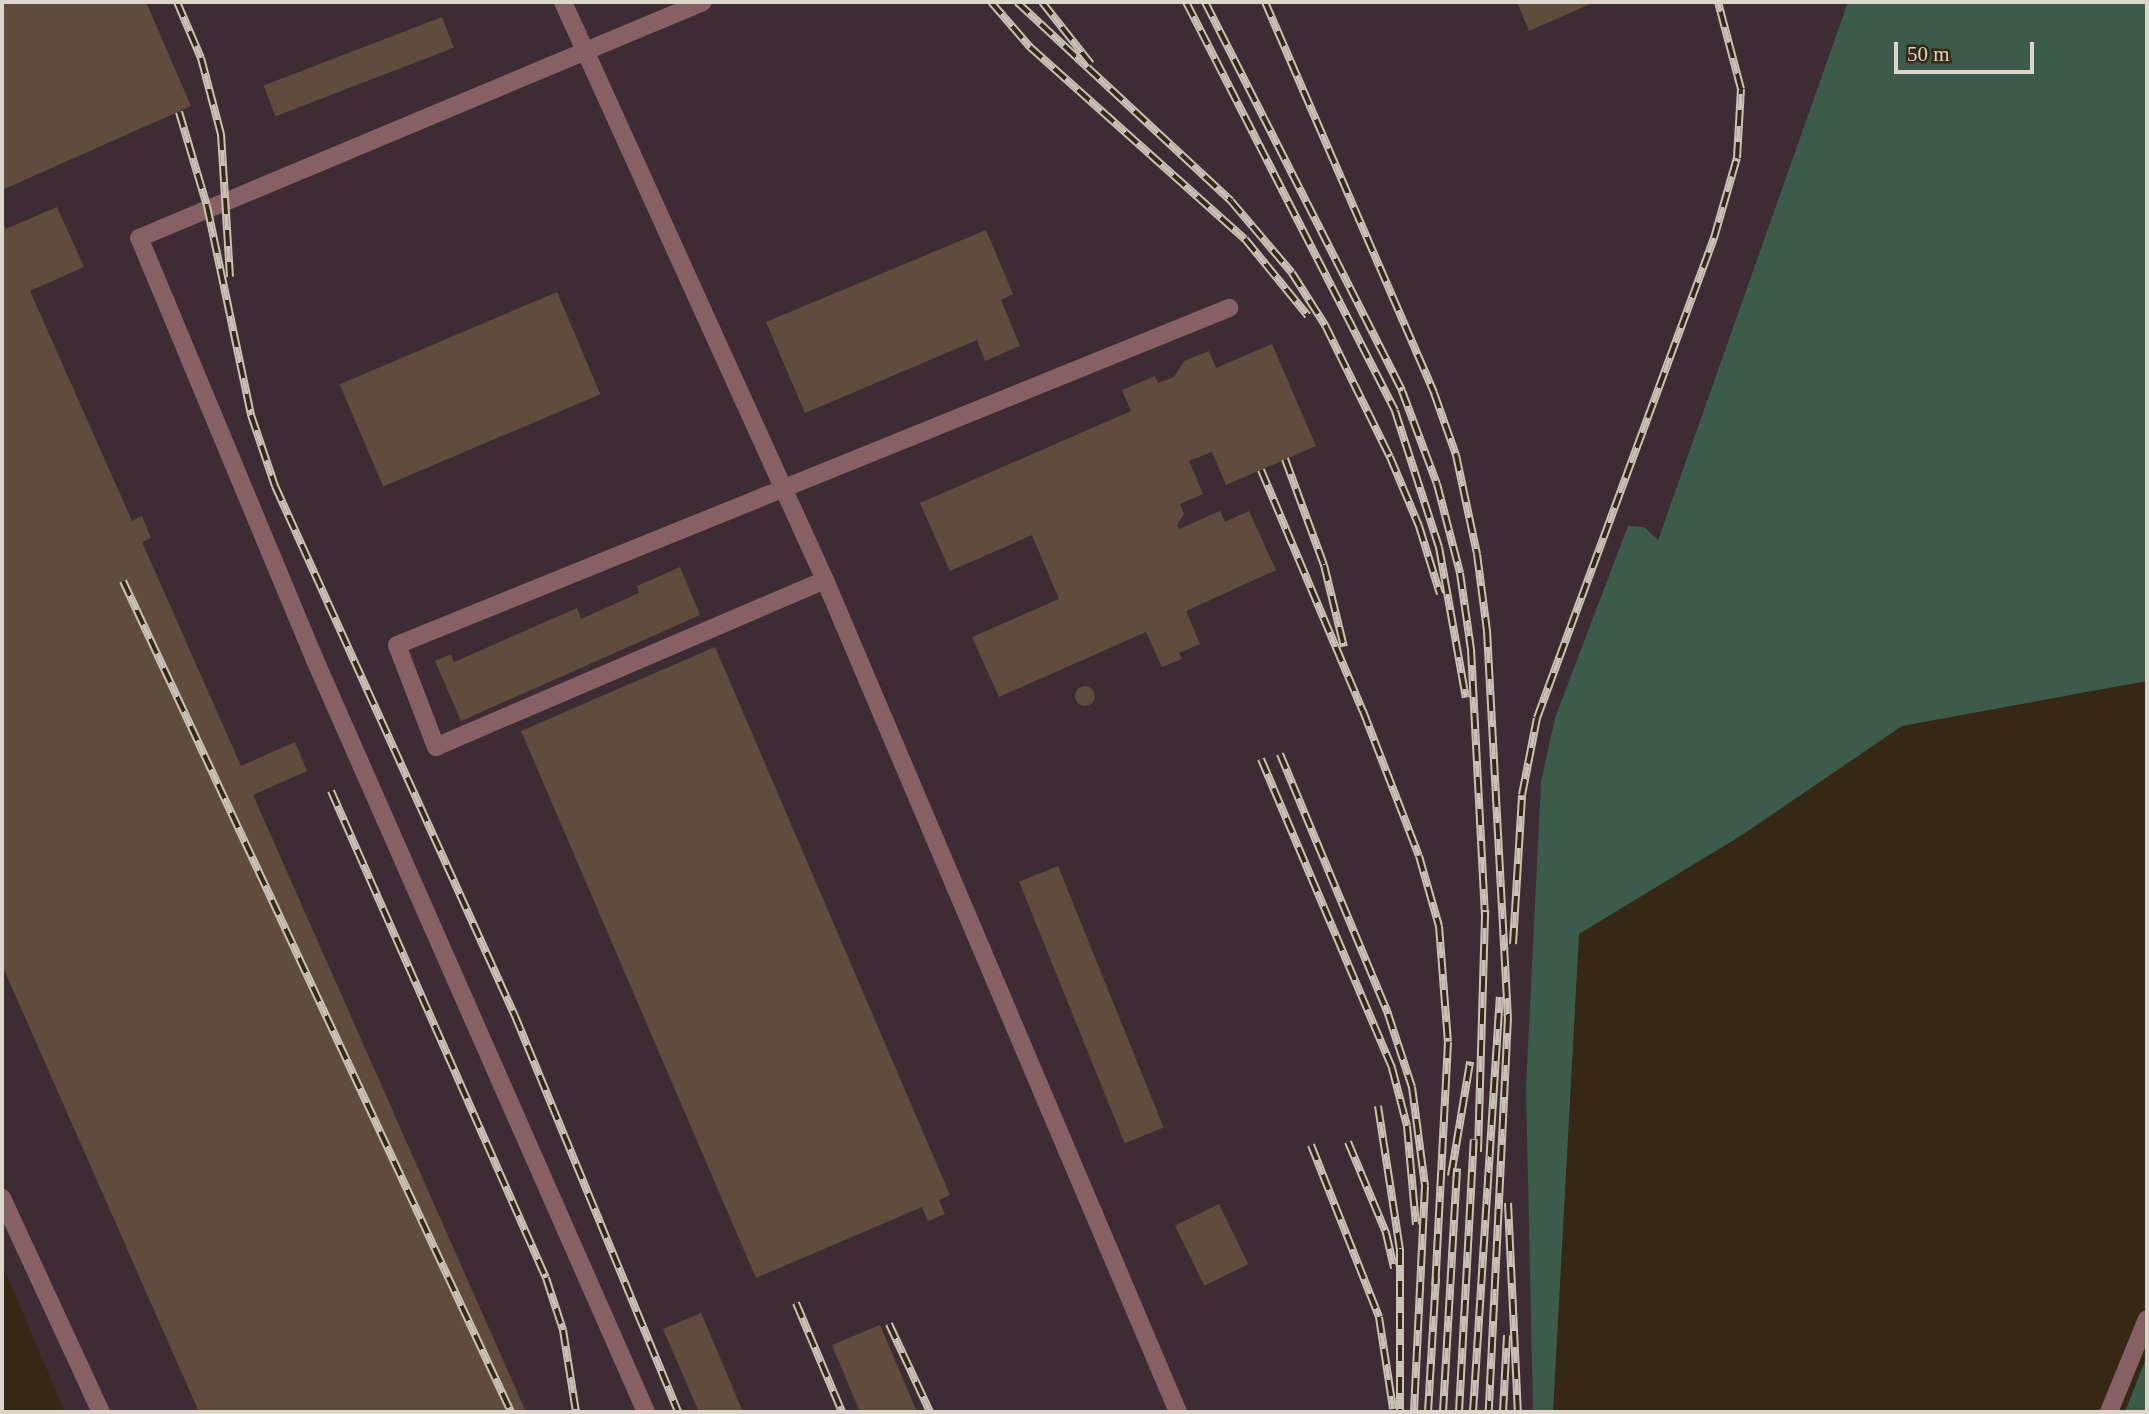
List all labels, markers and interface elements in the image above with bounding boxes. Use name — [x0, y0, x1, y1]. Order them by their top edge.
scale bar — [1897, 28, 2037, 72]
text: 50 m — [1907, 42, 1950, 66]

